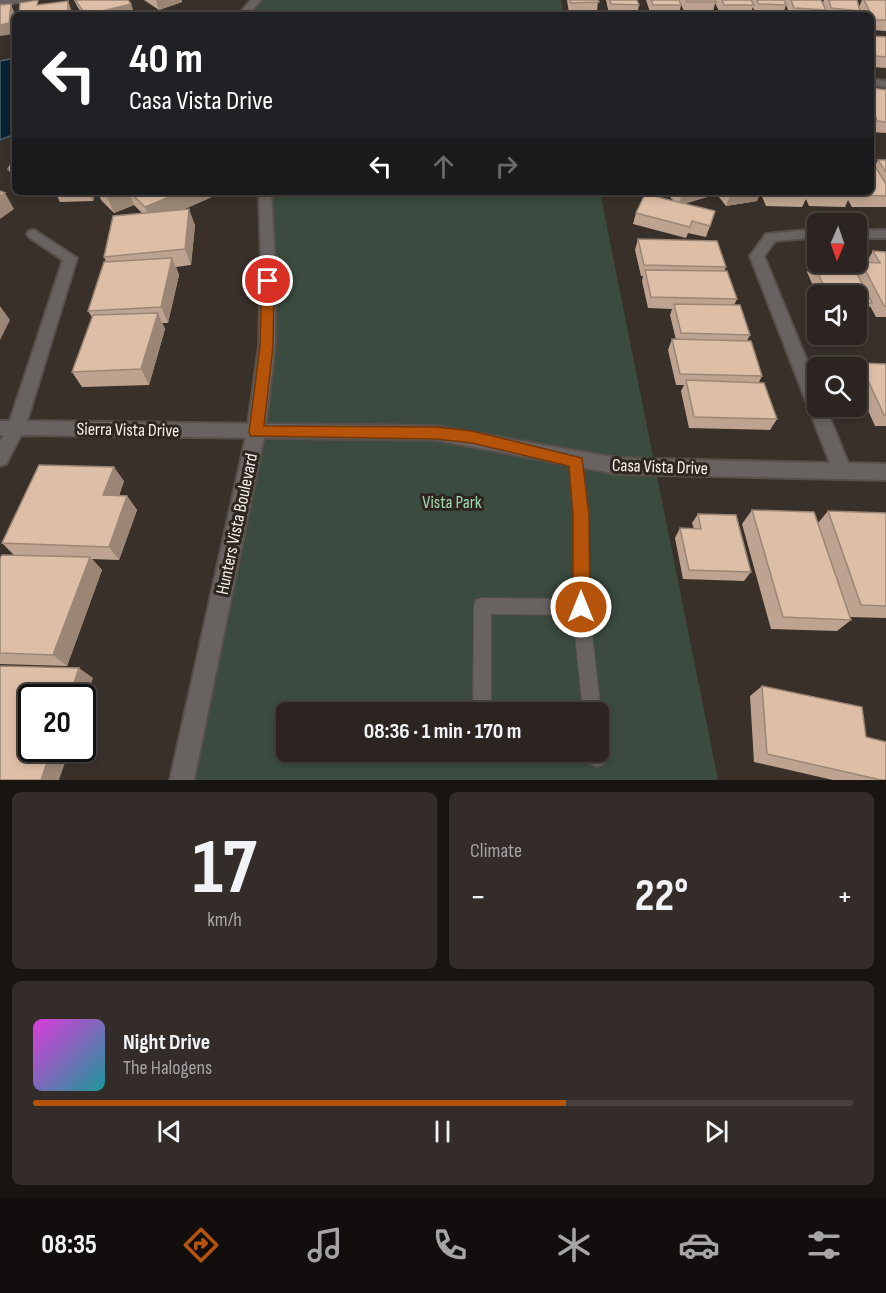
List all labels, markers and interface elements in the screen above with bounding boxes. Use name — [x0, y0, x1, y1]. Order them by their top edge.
text: 40 m — [129, 34, 203, 85]
icon: left — [30, 36, 108, 114]
text: Casa Vista Drive — [129, 85, 273, 117]
icon: left — [364, 150, 397, 183]
icon: ahead — [427, 150, 460, 183]
icon: right — [490, 150, 523, 183]
north arrow — [807, 213, 867, 273]
map controls — [807, 213, 867, 417]
pin — [242, 255, 293, 306]
icon: arrive — [251, 264, 284, 297]
button: sound — [807, 285, 867, 345]
button: search — [807, 357, 867, 417]
street label: Sierra Vista Drive — [76, 419, 180, 441]
street label: Hunters Vista Boulevard — [212, 451, 262, 597]
street label: Casa Vista Drive — [612, 455, 708, 479]
park label: Vista Park — [422, 492, 482, 513]
position arrow — [549, 575, 613, 639]
speed limit sign: 20 — [18, 684, 96, 762]
text: 08:36 · 1 min · 170 m — [364, 718, 521, 745]
text: 17 — [192, 822, 257, 915]
text: Climate — [470, 839, 522, 863]
text: 22° — [635, 869, 688, 924]
text: − — [470, 877, 486, 917]
text: + — [837, 877, 853, 917]
text: km/h — [207, 908, 242, 932]
text: Night Drive — [123, 1029, 210, 1056]
text: The Halogens — [123, 1056, 212, 1080]
icon: previous — [153, 1115, 186, 1148]
icon: pause — [426, 1115, 459, 1148]
icon: next — [700, 1115, 733, 1148]
icon: directions — [180, 1224, 222, 1266]
icon: music — [304, 1224, 346, 1266]
icon: phone — [429, 1224, 471, 1266]
icon: climate — [553, 1224, 595, 1266]
icon: car — [678, 1224, 720, 1266]
icon: filters — [803, 1224, 845, 1266]
text: 08:35 — [41, 1229, 97, 1261]

